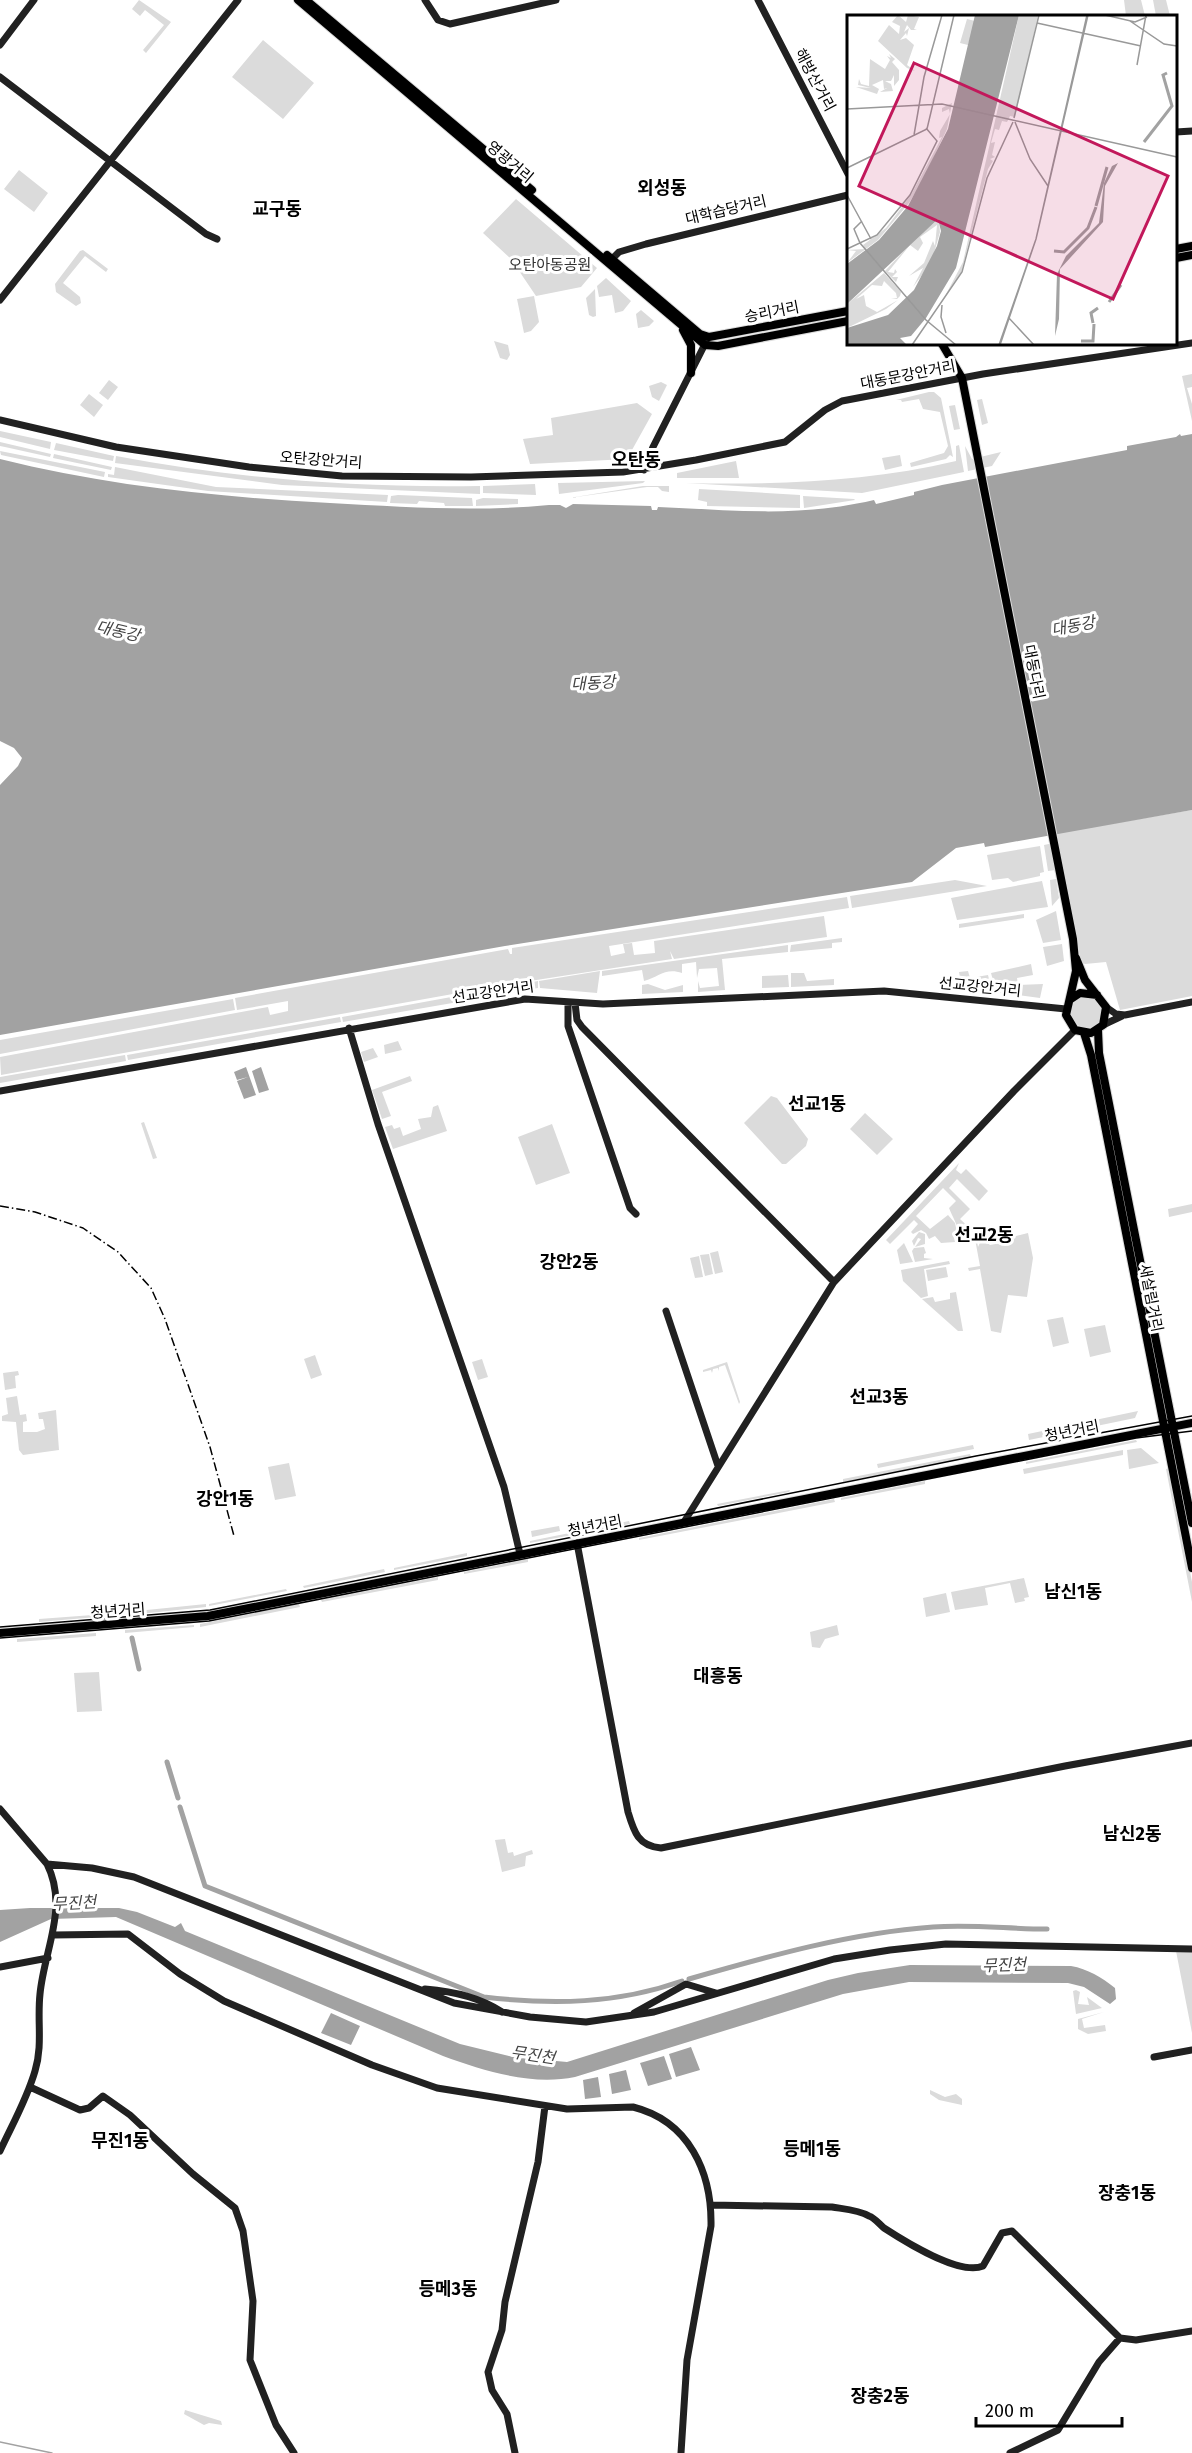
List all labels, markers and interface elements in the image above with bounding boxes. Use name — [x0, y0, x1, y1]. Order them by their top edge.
inset map — [847, 15, 1177, 345]
street label: 해방산거리 — [791, 45, 839, 115]
street label: 영광거리 — [483, 137, 537, 187]
district label: 외성동 — [637, 177, 687, 199]
street label: 대학습당거리 — [684, 192, 768, 228]
district label: 교구동 — [252, 198, 302, 220]
park label: 오탄아동공원 — [509, 256, 591, 274]
street label: 승리거리 — [743, 298, 801, 326]
street label: 대동문강안거리 — [859, 357, 957, 393]
street label: 오탄강안거리 — [279, 448, 363, 472]
district label: 오탄동 — [611, 449, 661, 471]
water label: 대동강 — [1050, 612, 1099, 640]
water label: 대동강 — [94, 617, 144, 646]
street label: 대동다리 — [1020, 643, 1048, 701]
water label: 대동강 — [570, 672, 618, 694]
street label: 선교강안거리 — [938, 974, 1022, 1000]
street label: 선교강안거리 — [451, 977, 535, 1007]
district label: 선교1동 — [788, 1093, 846, 1115]
district label: 선교2동 — [955, 1224, 1014, 1246]
district label: 강안2동 — [540, 1251, 599, 1273]
street label: 새살림거리 — [1136, 1262, 1166, 1334]
district label: 선교3동 — [849, 1386, 909, 1408]
street label: 청년거리 — [1043, 1417, 1101, 1445]
district label: 강안1동 — [196, 1488, 254, 1510]
street label: 청년거리 — [566, 1512, 624, 1540]
district label: 남신1동 — [1044, 1581, 1102, 1603]
street label: 청년거리 — [90, 1600, 146, 1622]
district label: 대흥동 — [693, 1665, 743, 1687]
district label: 남신2동 — [1103, 1823, 1162, 1845]
water label: 무진천 — [51, 1892, 99, 1914]
water label: 무진천 — [982, 1955, 1029, 1975]
water label: 무진천 — [510, 2043, 558, 2068]
district label: 무진1동 — [91, 2130, 149, 2152]
district label: 등메1동 — [783, 2138, 841, 2160]
district label: 장충1동 — [1098, 2182, 1156, 2204]
district label: 등메3동 — [418, 2278, 478, 2300]
district label: 장충2동 — [851, 2385, 910, 2407]
scale bar — [976, 2390, 1122, 2428]
text: 200 m — [985, 2400, 1034, 2422]

